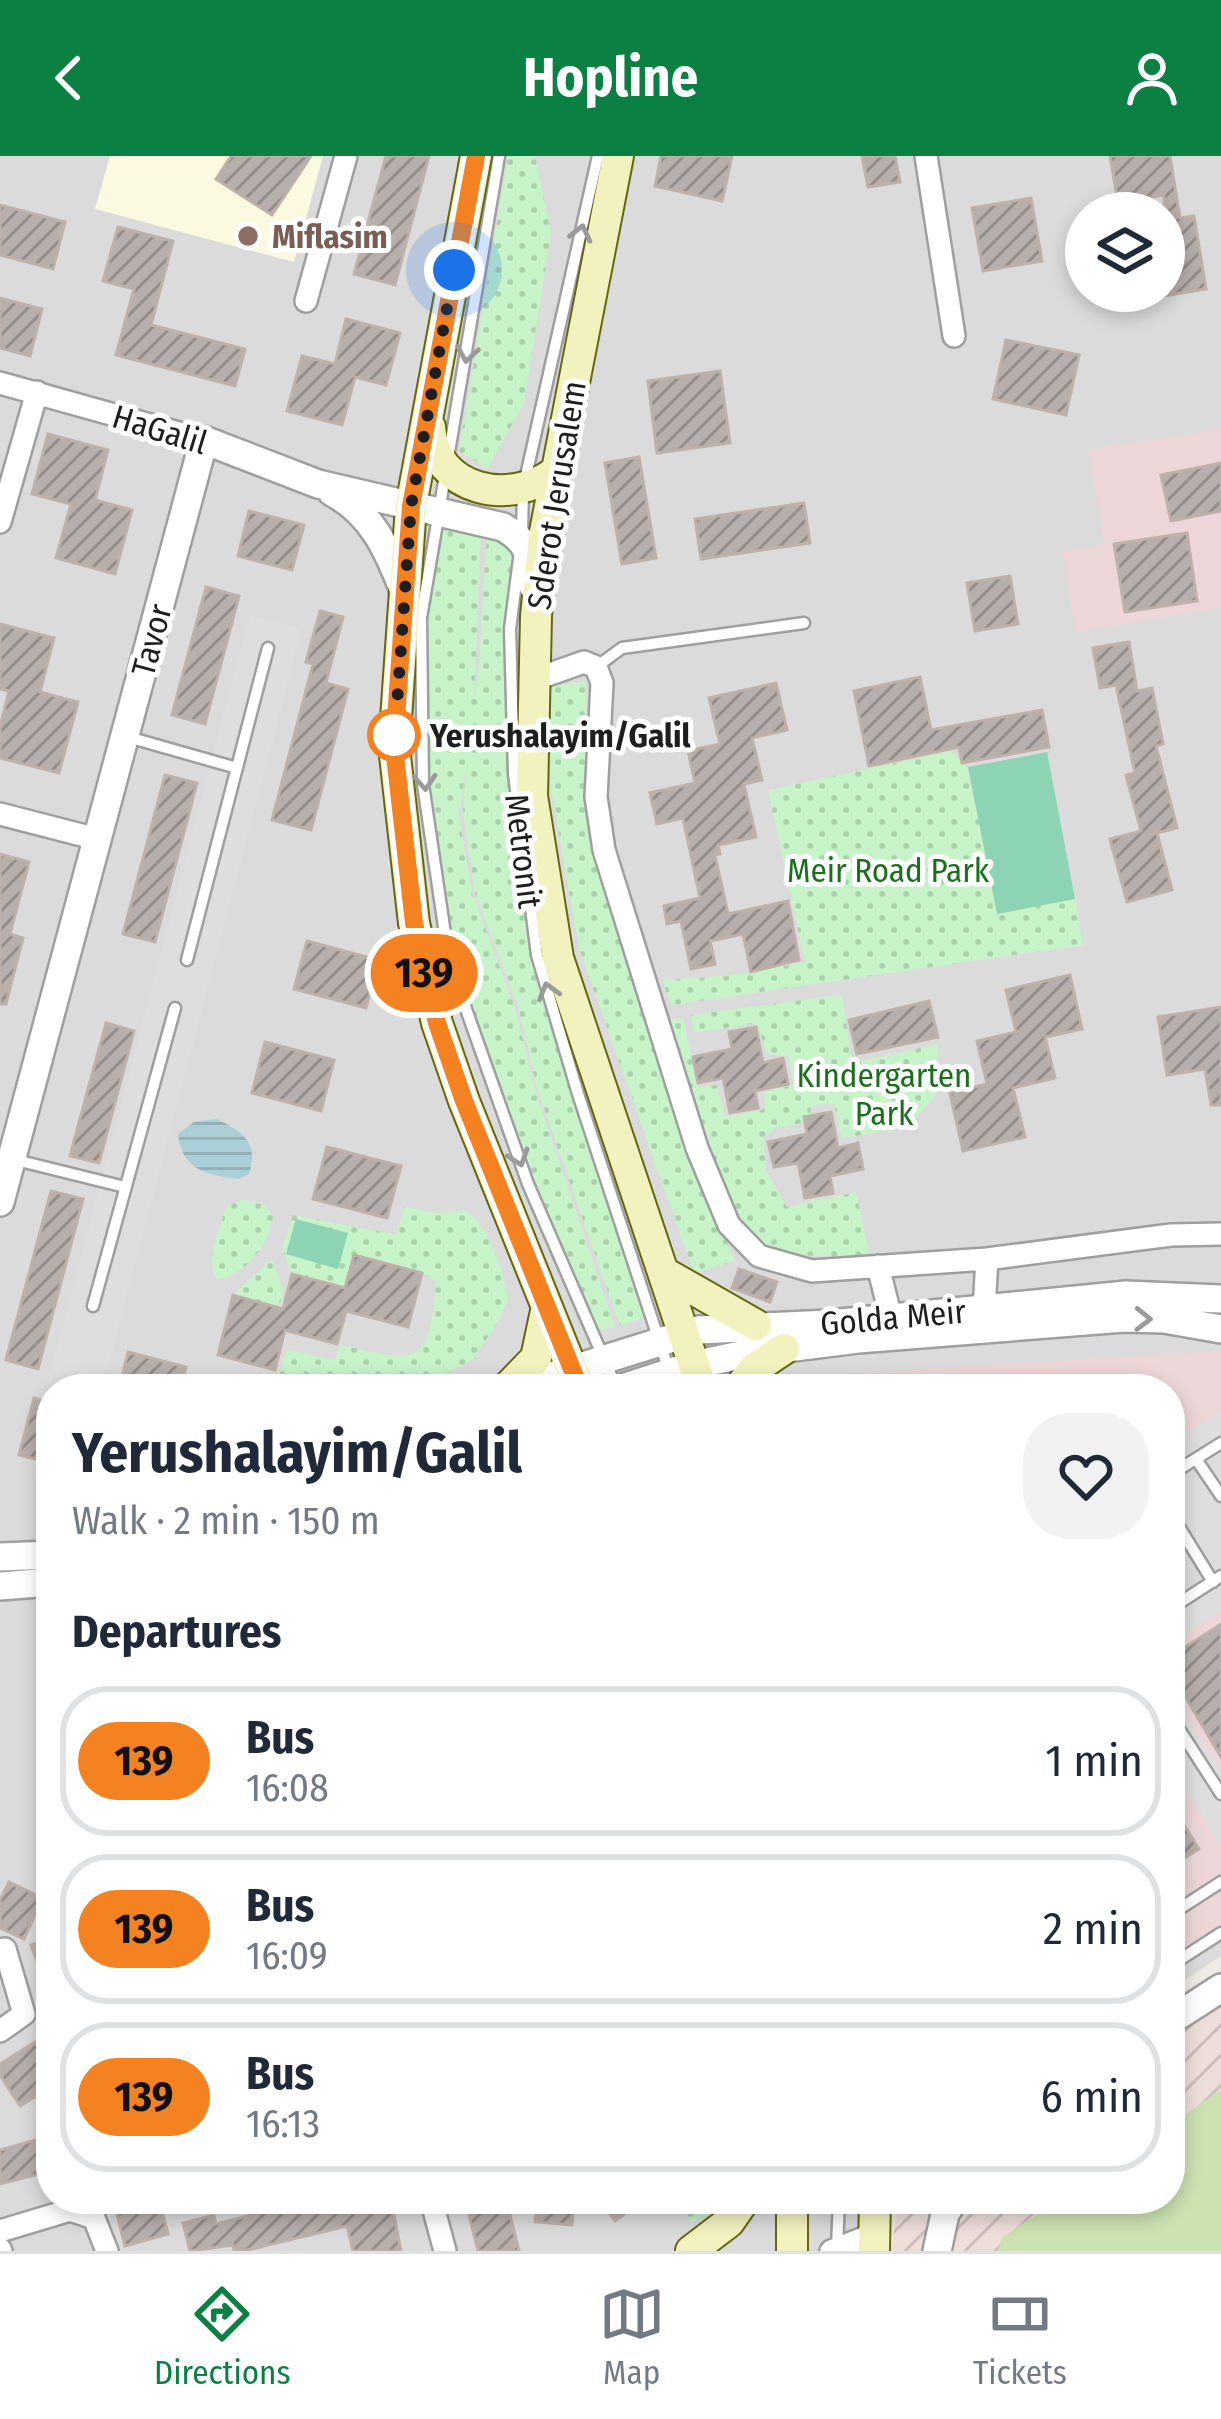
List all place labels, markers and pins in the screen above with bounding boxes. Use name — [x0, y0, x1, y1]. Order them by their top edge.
place label: Miflasim — [272, 217, 388, 257]
marker: Miflasim — [235, 223, 261, 249]
marker: Yerushalayim/Galil — [369, 710, 419, 760]
place label: Yerushalayim/Galil — [429, 716, 692, 756]

